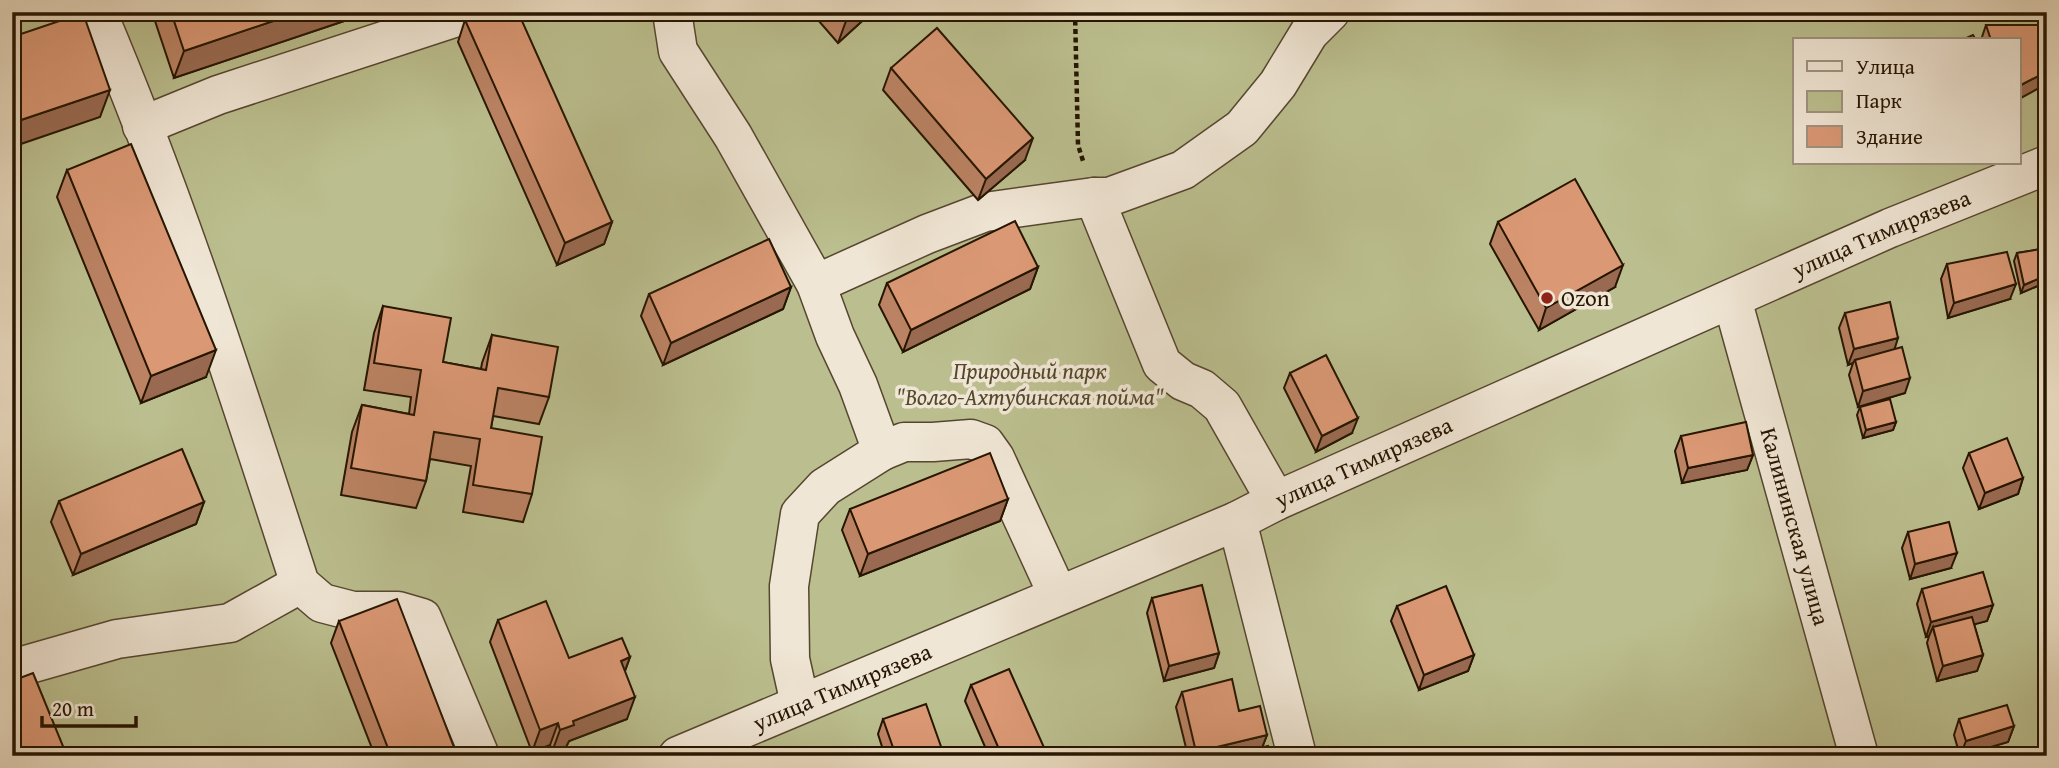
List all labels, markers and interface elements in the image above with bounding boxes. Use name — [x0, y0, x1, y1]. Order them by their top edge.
legend — [1793, 38, 2021, 164]
text: Улица — [1856, 51, 1915, 82]
text: Парк — [1856, 85, 1902, 116]
text: Здание — [1856, 121, 1923, 152]
street label: улица Тимирязева — [1786, 180, 1975, 286]
place label: Ozon — [1561, 281, 1610, 314]
marker: Ozon — [1539, 290, 1555, 306]
park label: Природный парк "Волго-Ахтубинская пойма" — [896, 354, 1164, 413]
street label: улица Тимирязева — [1268, 408, 1457, 516]
street label: Калининская улица — [1752, 424, 1839, 629]
street label: улица Тимирязева — [747, 634, 936, 739]
scale bar — [42, 684, 136, 728]
text: 20 m — [52, 693, 94, 724]

